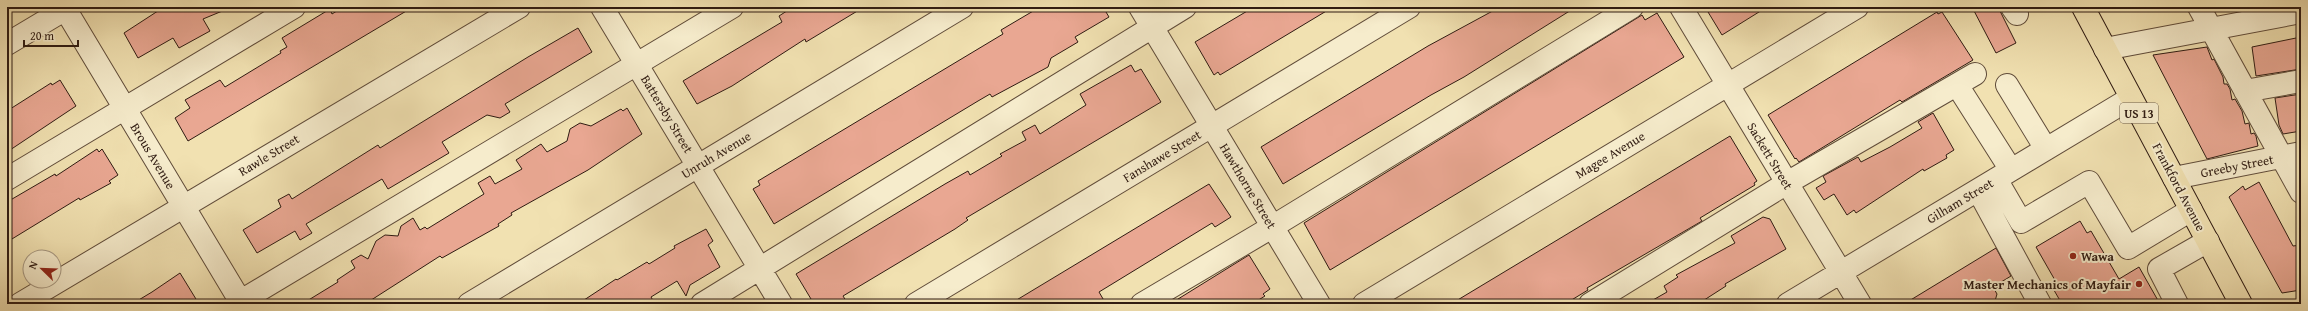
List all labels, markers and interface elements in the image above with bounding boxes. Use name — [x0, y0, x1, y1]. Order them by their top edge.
scale bar — [24, 22, 78, 48]
text: 20 m — [30, 27, 54, 44]
street label: Battersby Street — [636, 71, 698, 157]
road number: US 13 — [2120, 103, 2158, 123]
street label: Brous Avenue — [126, 119, 180, 193]
street label: Sackett Street — [1742, 119, 1798, 194]
street label: Fanshawe Street — [1119, 125, 1205, 187]
street label: Unruh Avenue — [678, 127, 754, 183]
street label: Magee Avenue — [1572, 127, 1648, 183]
street label: Rawle Street — [235, 129, 303, 181]
street label: Hawthorne Street — [1215, 140, 1281, 233]
street label: Frankford Avenue — [2148, 140, 2210, 234]
street label: Greeby Street — [2199, 150, 2276, 182]
street label: Gilham Street — [1923, 173, 1997, 228]
place label: Wawa — [2081, 247, 2114, 266]
north arrow — [22, 249, 62, 289]
marker: Wawa — [2068, 251, 2078, 261]
text: N — [24, 258, 42, 272]
place label: Master Mechanics of Mayfair — [1964, 275, 2131, 294]
marker: Master Mechanics of Mayfair — [2134, 279, 2144, 289]

